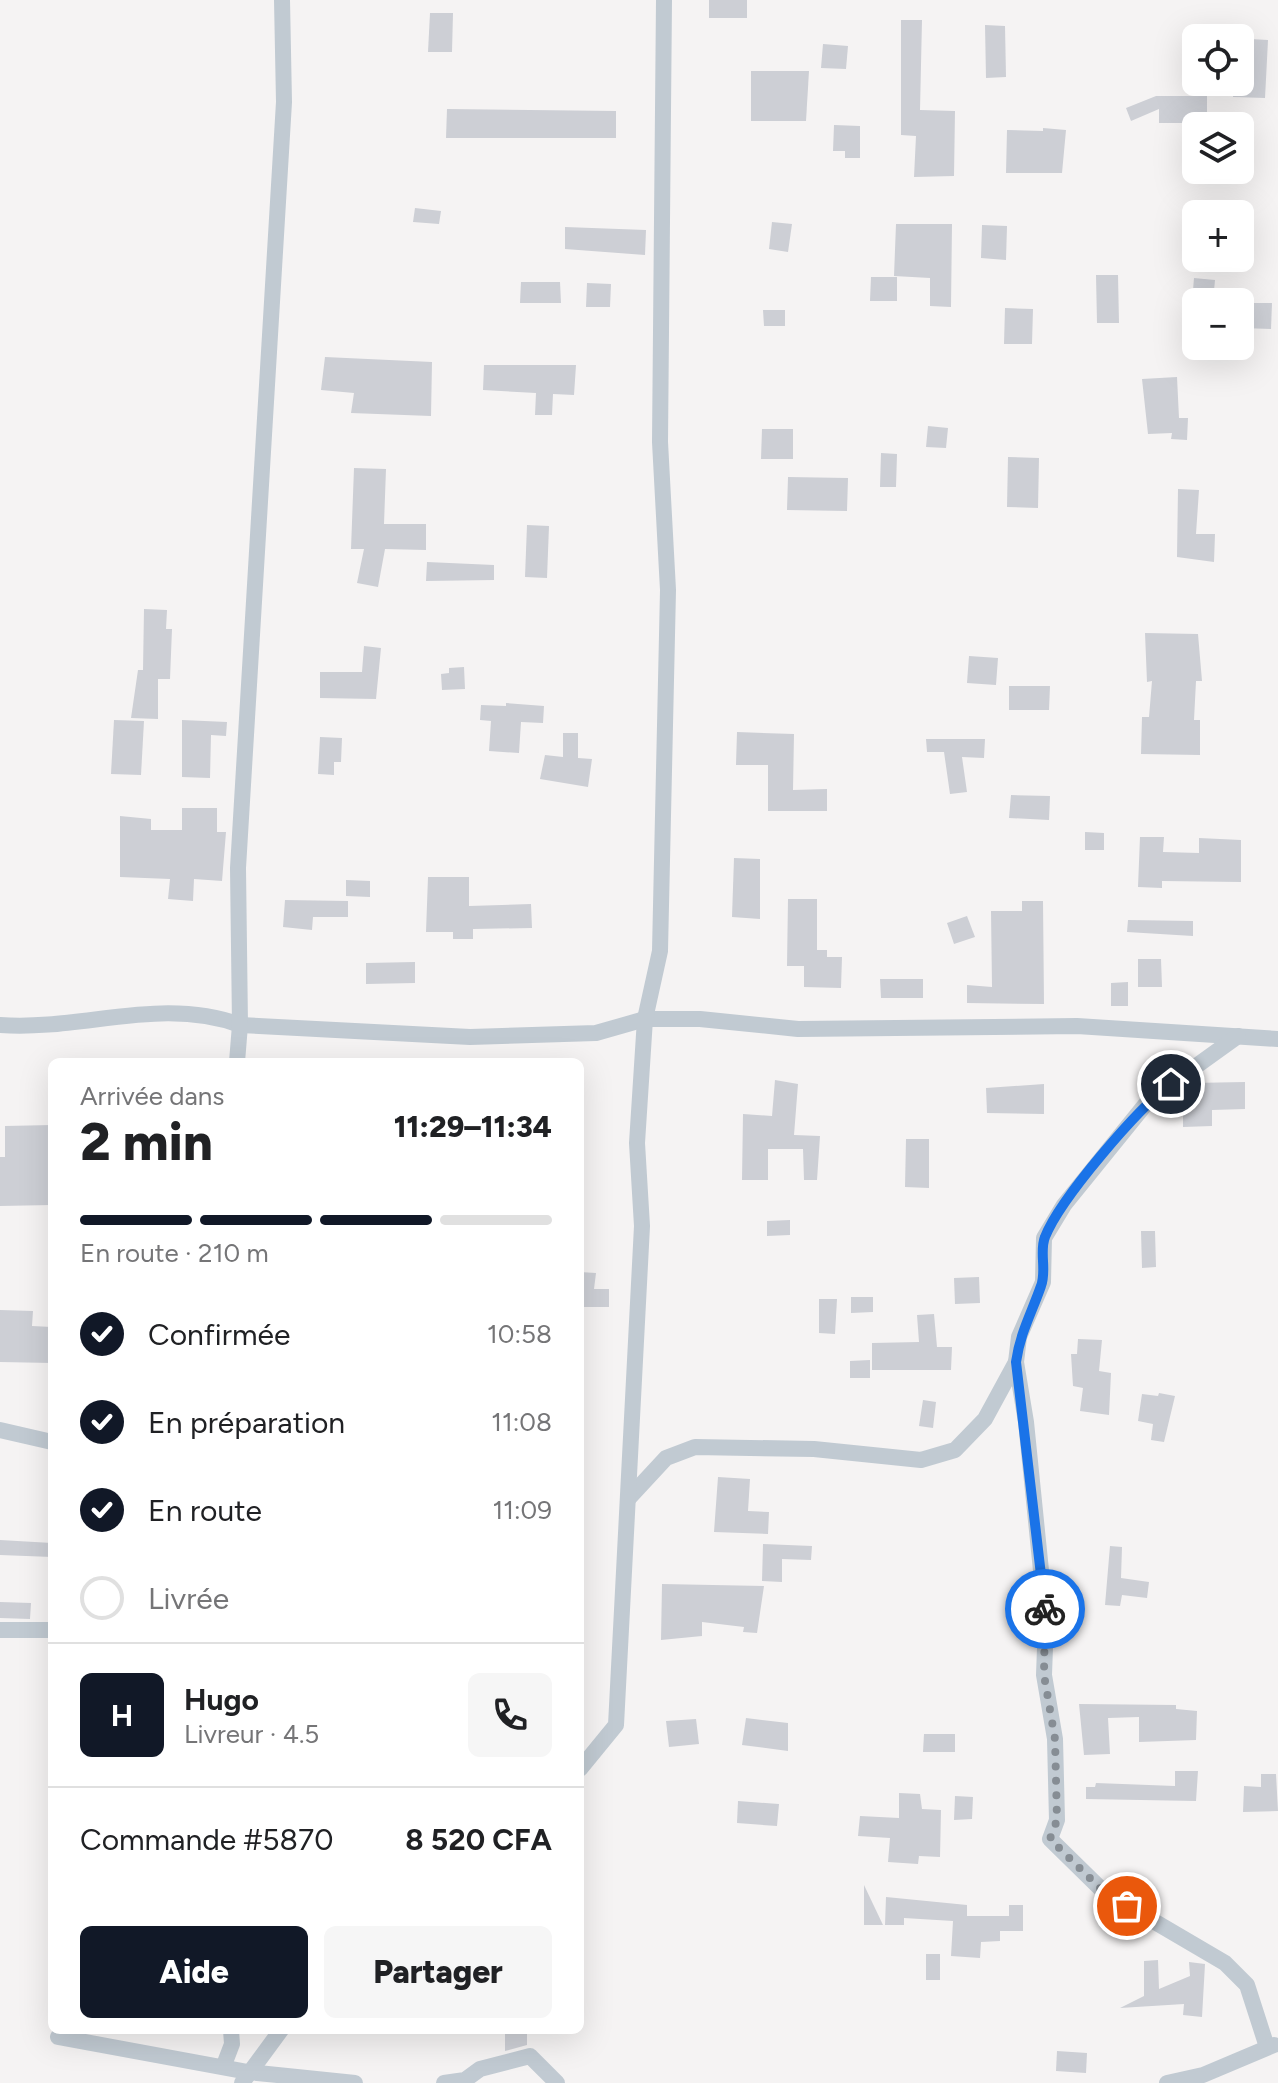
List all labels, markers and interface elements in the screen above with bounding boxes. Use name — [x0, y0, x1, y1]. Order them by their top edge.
map controls — [1182, 24, 1254, 360]
button: locate — [1182, 24, 1254, 96]
button: layers — [1182, 112, 1254, 184]
button: + — [1182, 200, 1254, 272]
button: − — [1182, 288, 1254, 360]
pin — [1137, 1050, 1205, 1118]
icon: home — [1149, 1062, 1193, 1106]
text: Arrivée dans — [80, 1080, 224, 1112]
text: 11:29–11:34 — [394, 1108, 552, 1145]
text: 2 min — [80, 1111, 213, 1173]
text: En route · 210 m — [80, 1237, 269, 1269]
icon: check — [80, 1312, 124, 1356]
text: Confirmée — [148, 1316, 290, 1353]
text: 10:58 — [487, 1318, 552, 1350]
icon: check — [80, 1400, 124, 1444]
text: En préparation — [148, 1404, 345, 1441]
text: 11:08 — [491, 1406, 552, 1438]
icon: check — [80, 1488, 124, 1532]
text: En route — [148, 1492, 262, 1529]
text: 11:09 — [493, 1494, 552, 1526]
courier — [1005, 1569, 1085, 1649]
text: Livrée — [148, 1580, 229, 1617]
icon: bike — [1023, 1587, 1067, 1631]
button: phone — [468, 1673, 552, 1757]
text: Hugo — [184, 1681, 259, 1718]
text: H — [111, 1697, 133, 1734]
text: Livreur · 4.5 — [184, 1718, 319, 1750]
text: Commande #5870 — [80, 1821, 333, 1858]
text: 8 520 CFA — [405, 1821, 552, 1858]
pin — [1093, 1872, 1161, 1940]
icon: bag — [1105, 1884, 1149, 1928]
button: Aide — [80, 1926, 308, 2018]
button: Partager — [324, 1926, 552, 2018]

